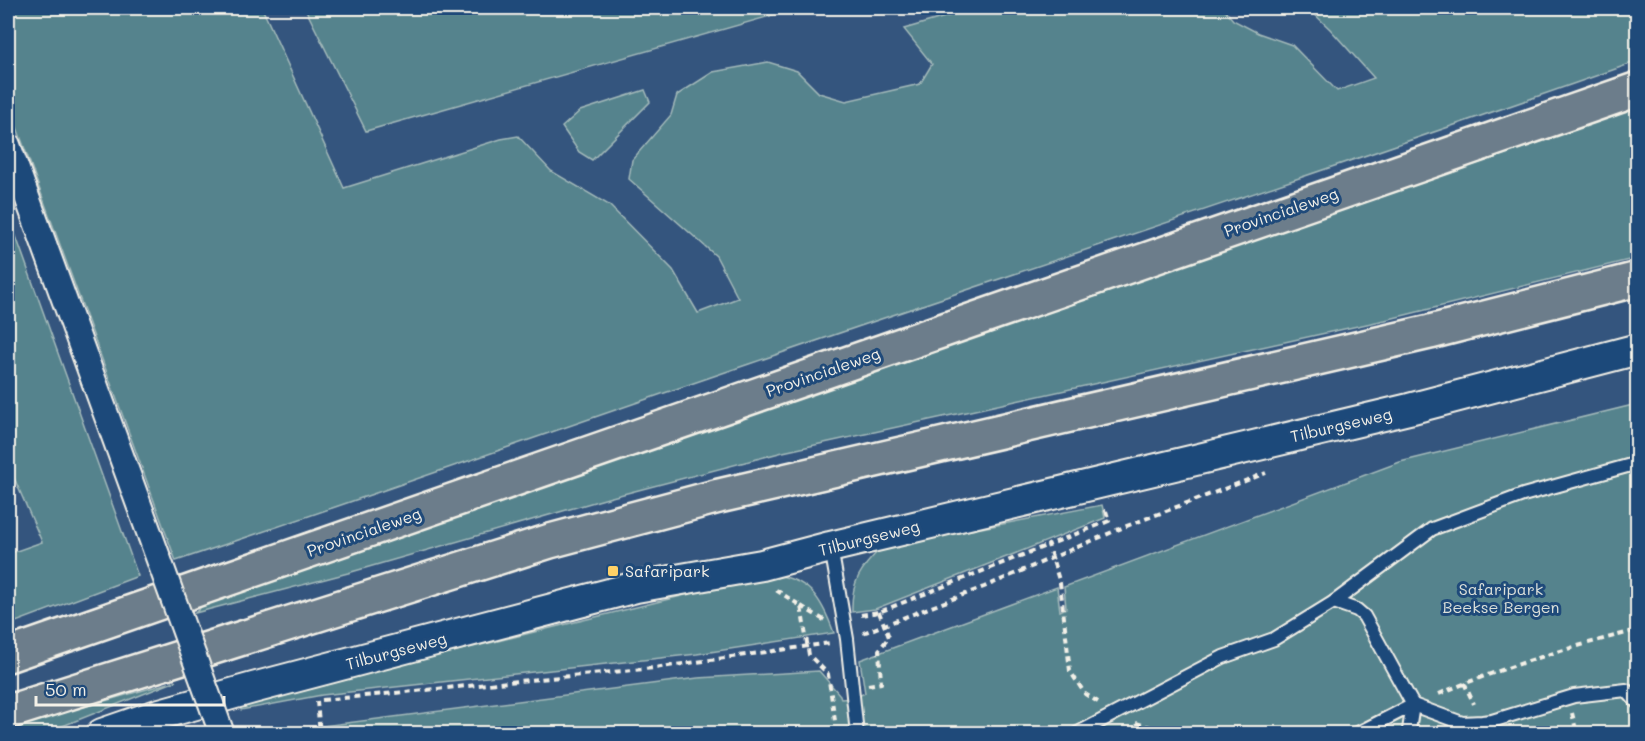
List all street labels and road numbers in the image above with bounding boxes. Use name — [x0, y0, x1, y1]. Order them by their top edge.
street label: Provincialeweg — [1221, 182, 1341, 241]
street label: Provincialeweg — [763, 342, 883, 401]
street label: Tilburgseweg — [1288, 403, 1394, 446]
street label: Provincialeweg — [304, 502, 424, 561]
street label: Tilburgseweg — [816, 515, 922, 560]
street label: Tilburgseweg — [343, 627, 449, 674]

